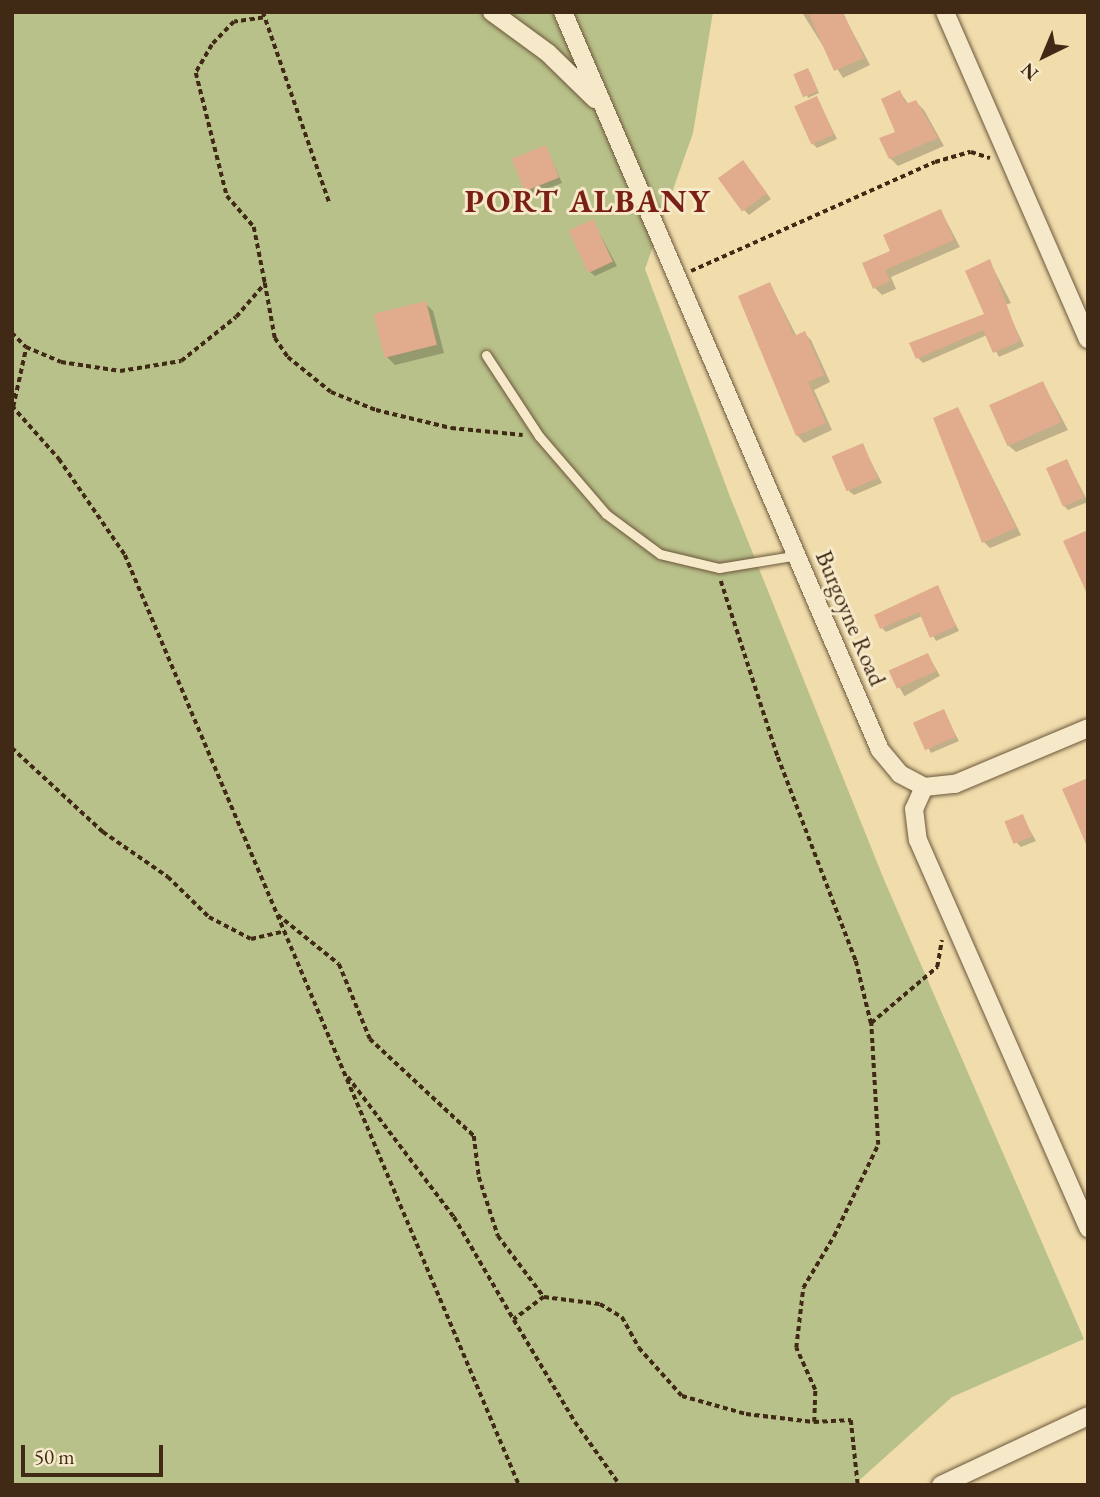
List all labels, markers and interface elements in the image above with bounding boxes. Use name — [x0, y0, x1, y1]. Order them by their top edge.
north arrow — [1009, 21, 1079, 91]
text: N — [1015, 57, 1043, 86]
district label: PORT ALBANY — [466, 182, 710, 220]
street label: Burgoyne Road — [810, 546, 892, 690]
scale bar — [24, 1430, 166, 1474]
text: 50 m — [34, 1443, 75, 1470]

